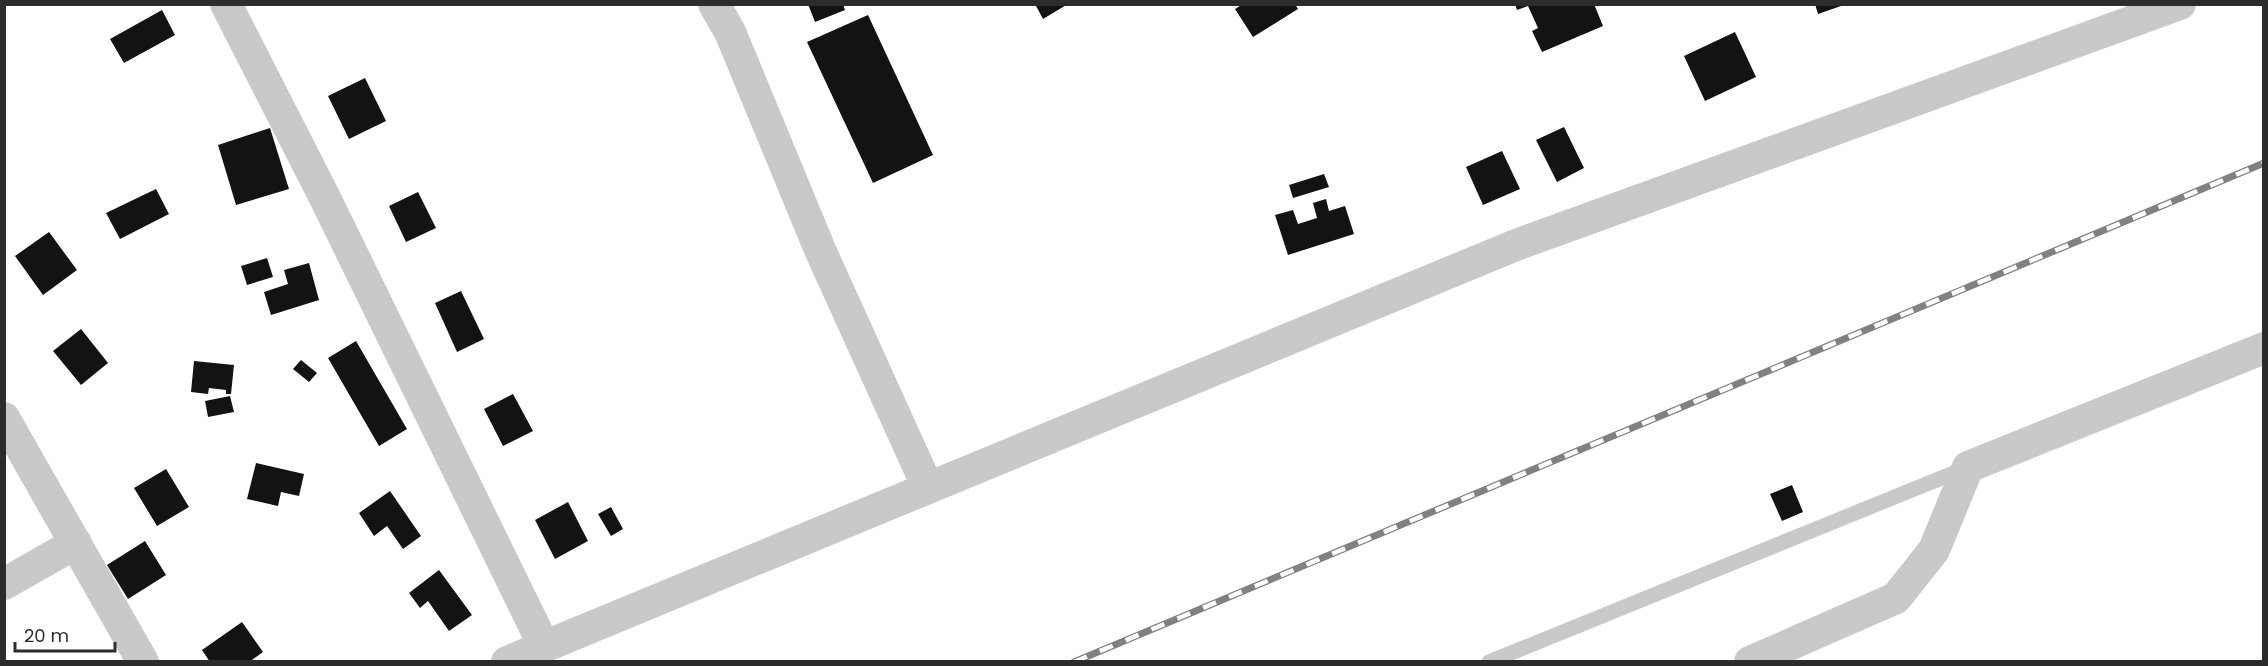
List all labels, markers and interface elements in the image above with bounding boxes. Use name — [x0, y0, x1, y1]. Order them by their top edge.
scale bar — [15, 615, 116, 653]
text: 20 m — [24, 623, 69, 648]

